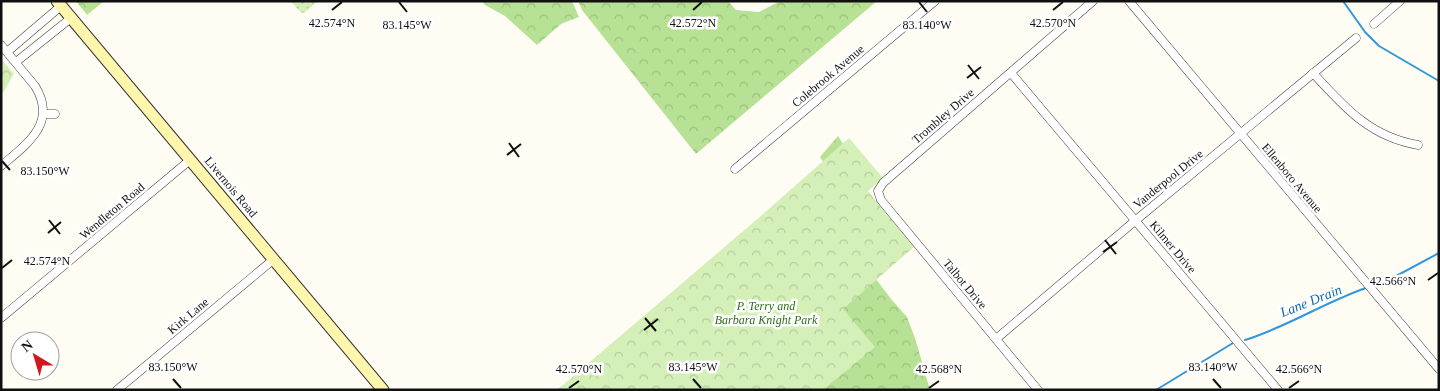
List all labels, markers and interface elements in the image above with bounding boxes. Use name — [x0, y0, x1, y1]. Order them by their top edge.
text: 42.574°N — [309, 16, 356, 30]
text: 42.572°N — [670, 16, 717, 30]
text: 42.570°N — [1030, 16, 1077, 30]
text: 83.145°W — [382, 18, 432, 32]
text: 83.140°W — [902, 18, 952, 32]
street label: Colebrook Avenue — [789, 42, 867, 110]
street label: Trombley Drive — [909, 85, 977, 147]
street label: Ellenboro Avenue — [1259, 141, 1325, 215]
street label: Vanderpool Drive — [1130, 147, 1206, 211]
street label: Livernois Road — [202, 154, 260, 220]
text: 83.150°W — [20, 164, 70, 178]
street label: Wendleton Road — [77, 180, 147, 242]
street label: Kilmer Drive — [1147, 218, 1199, 276]
text: 42.574°N — [24, 254, 71, 268]
street label: Talbot Drive — [940, 256, 990, 312]
text: 42.566°N — [1370, 274, 1417, 288]
water label: Lane Drain — [1277, 282, 1344, 320]
street label: Kirk Lane — [165, 295, 211, 337]
park label: P. Terry and Barbara Knight Park — [715, 299, 818, 327]
north arrow — [10, 331, 60, 381]
text: N — [19, 337, 36, 355]
text: 83.150°W — [148, 360, 198, 374]
text: 83.145°W — [668, 360, 718, 374]
text: 83.140°W — [1188, 360, 1238, 374]
text: 42.570°N — [556, 362, 603, 376]
text: 42.568°N — [916, 362, 963, 376]
text: 42.566°N — [1276, 362, 1323, 376]

